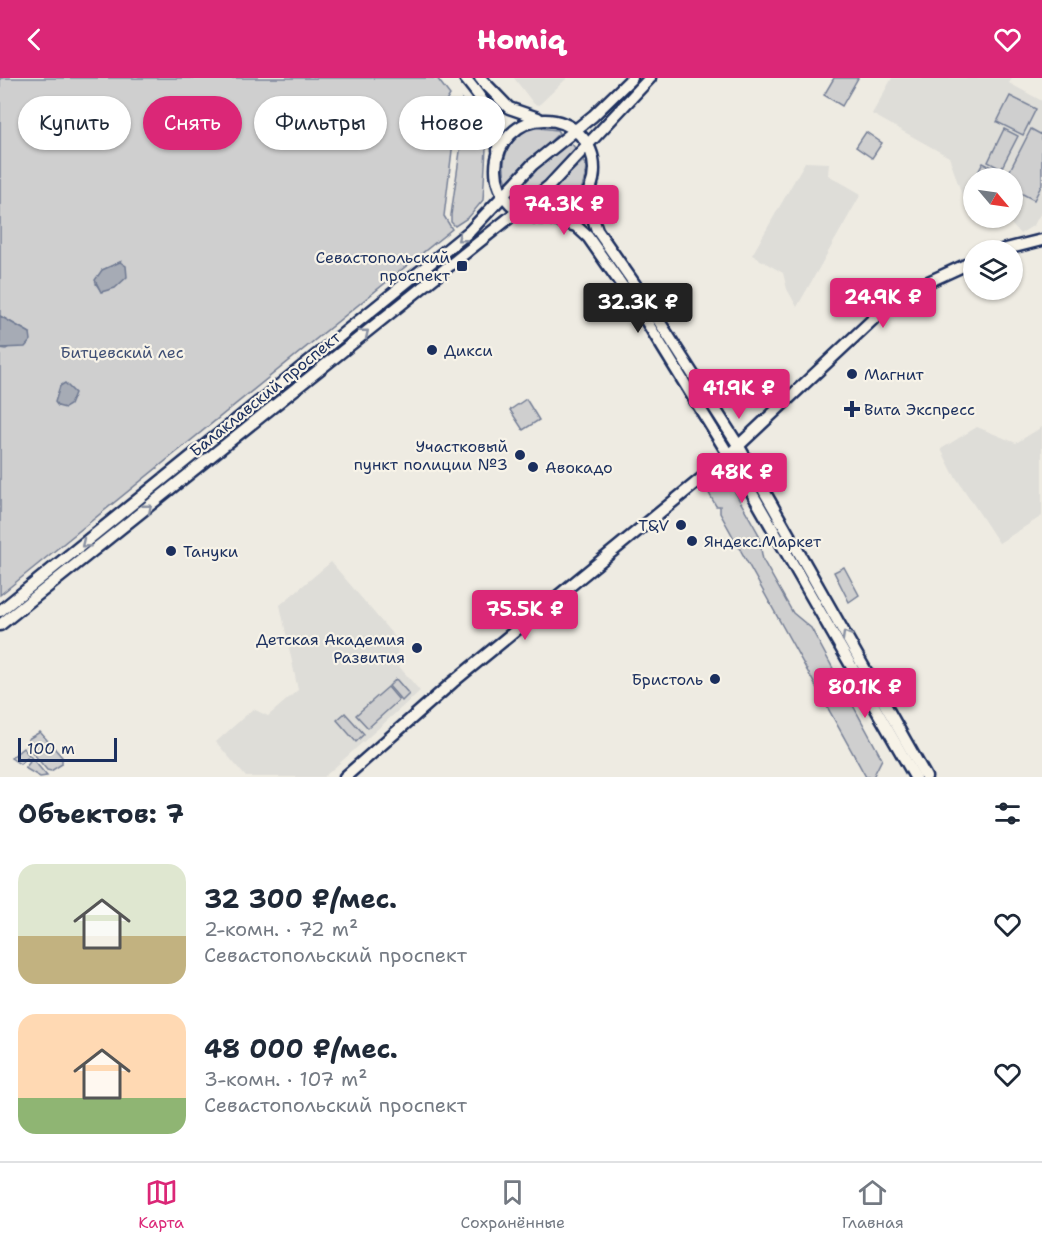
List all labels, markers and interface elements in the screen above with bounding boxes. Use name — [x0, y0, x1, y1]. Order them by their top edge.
text: Homiq — [477, 21, 565, 58]
icon: back — [18, 23, 51, 56]
icon: heart — [991, 23, 1024, 56]
chip: Купить — [18, 96, 131, 150]
chip: Снять — [143, 96, 242, 150]
chip: Фильтры — [254, 96, 387, 150]
chip: Новое — [399, 96, 505, 150]
north arrow — [963, 168, 1023, 228]
map controls — [963, 168, 1023, 300]
pin: 74.3K ₽ — [509, 185, 619, 236]
text: 74.3K ₽ — [524, 191, 604, 217]
one-way arrow — [457, 231, 468, 242]
button: layers — [963, 240, 1023, 300]
place label: Севастопольский проспект — [316, 247, 451, 286]
marker: Севастопольский проспект — [455, 259, 469, 273]
pin: 24.9K ₽ — [828, 278, 938, 329]
pin: 32.3K ₽ — [583, 283, 693, 334]
text: 24.9K ₽ — [844, 284, 922, 310]
text: 32.3K ₽ — [597, 289, 679, 315]
street label: Балаклавский проспект — [185, 326, 345, 461]
one-way arrow — [358, 329, 369, 340]
place label: Дикси — [444, 340, 493, 361]
park label: Битцевский лес — [60, 342, 184, 363]
marker: Дикси — [425, 343, 439, 357]
place label: Магнит — [864, 364, 925, 385]
marker: Магнит — [845, 367, 859, 381]
pin: 41.9K ₽ — [684, 369, 794, 420]
text: 41.9K ₽ — [703, 375, 775, 401]
place label: Вита Экспресс — [864, 399, 975, 420]
marker: Вита Экспресс — [845, 402, 859, 416]
place label: Участковый пункт полиции №3 — [354, 436, 508, 475]
marker: Участковый пункт полиции №3 — [513, 448, 527, 462]
pin: 48K ₽ — [700, 453, 784, 504]
place label: Авокадо — [545, 457, 613, 478]
text: 48K ₽ — [711, 459, 773, 485]
marker: Авокадо — [526, 460, 540, 474]
one-way arrow — [141, 504, 152, 515]
place label: T&V — [638, 515, 669, 536]
marker: T&V — [674, 518, 688, 532]
place label: Яндекс.Маркет — [704, 531, 822, 552]
marker: Яндекс.Маркет — [685, 534, 699, 548]
one-way arrow — [81, 537, 92, 548]
place label: Тануки — [183, 541, 238, 562]
marker: Тануки — [164, 544, 178, 558]
pin: 75.5K ₽ — [470, 590, 580, 641]
text: 75.5K ₽ — [486, 596, 564, 622]
place label: Детская Академия Развития — [256, 629, 405, 668]
one-way arrow — [842, 630, 853, 641]
marker: Детская Академия Развития — [410, 641, 424, 655]
pin: 80.1K ₽ — [810, 668, 920, 719]
place label: Бристоль — [631, 669, 703, 690]
marker: Бристоль — [708, 672, 722, 686]
text: 80.1K ₽ — [828, 674, 902, 700]
scale bar — [18, 735, 117, 762]
text: 100 m — [27, 738, 75, 759]
text: Объектов: 7 — [18, 796, 184, 831]
icon: filters — [991, 797, 1024, 830]
text: 32 300 ₽/мес. — [204, 881, 397, 916]
icon: home — [66, 888, 138, 960]
icon: heart — [991, 908, 1024, 941]
text: 2-комн. · 72 m² — [204, 916, 358, 942]
text: Севастопольский проспект — [204, 942, 467, 968]
text: 48 000 ₽/мес. — [204, 1031, 398, 1066]
icon: home — [66, 1038, 138, 1110]
icon: heart — [991, 1058, 1024, 1091]
text: 3-комн. · 107 m² — [204, 1066, 368, 1092]
text: Севастопольский проспект — [204, 1092, 467, 1118]
tab: Карта — [138, 1176, 184, 1233]
tab: Сохранённые — [461, 1176, 565, 1233]
tab: Главная — [842, 1176, 904, 1233]

